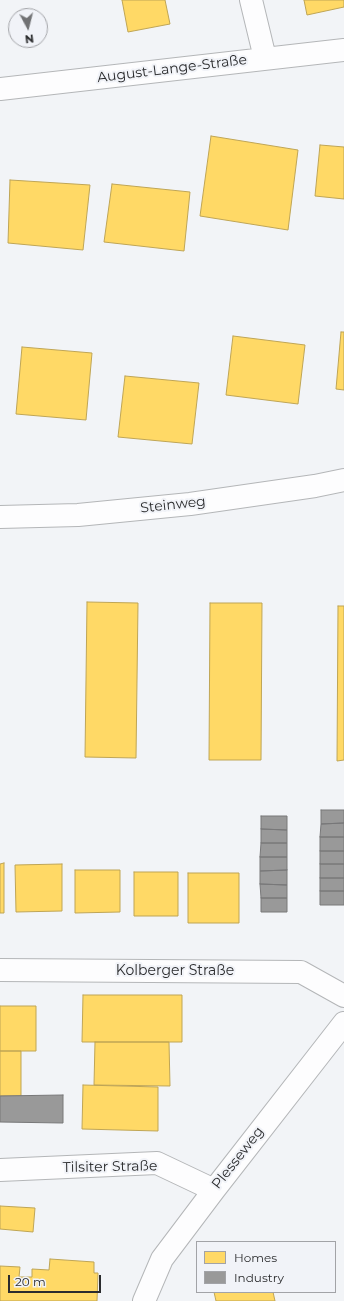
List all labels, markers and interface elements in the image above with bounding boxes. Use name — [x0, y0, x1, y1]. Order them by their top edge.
north arrow — [8, 8, 48, 48]
text: N — [24, 31, 35, 46]
street label: August-Lange-Straße — [96, 51, 248, 87]
street label: Steinweg — [139, 493, 207, 517]
street label: Kolberger Straße — [116, 963, 234, 979]
street label: Plesseweg — [208, 1124, 268, 1192]
street label: Tilsiter Straße — [63, 1158, 157, 1176]
legend — [196, 1241, 336, 1293]
text: Homes — [234, 1250, 277, 1265]
scale bar — [10, 1267, 103, 1293]
text: Industry — [234, 1270, 284, 1285]
text: 20 m — [15, 1274, 46, 1289]

